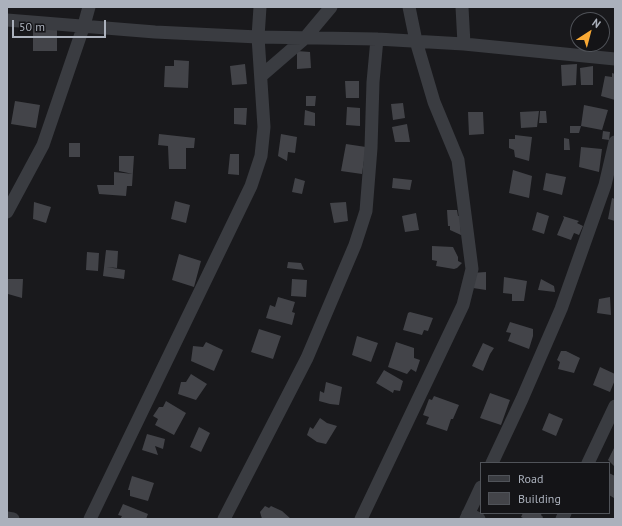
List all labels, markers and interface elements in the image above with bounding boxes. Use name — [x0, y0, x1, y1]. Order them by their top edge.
scale bar — [14, 12, 108, 38]
north arrow — [570, 12, 610, 52]
text: N — [589, 15, 604, 31]
text: 50 m — [19, 19, 45, 34]
legend — [480, 462, 610, 514]
text: Road — [518, 471, 543, 486]
text: Building — [518, 491, 561, 506]

